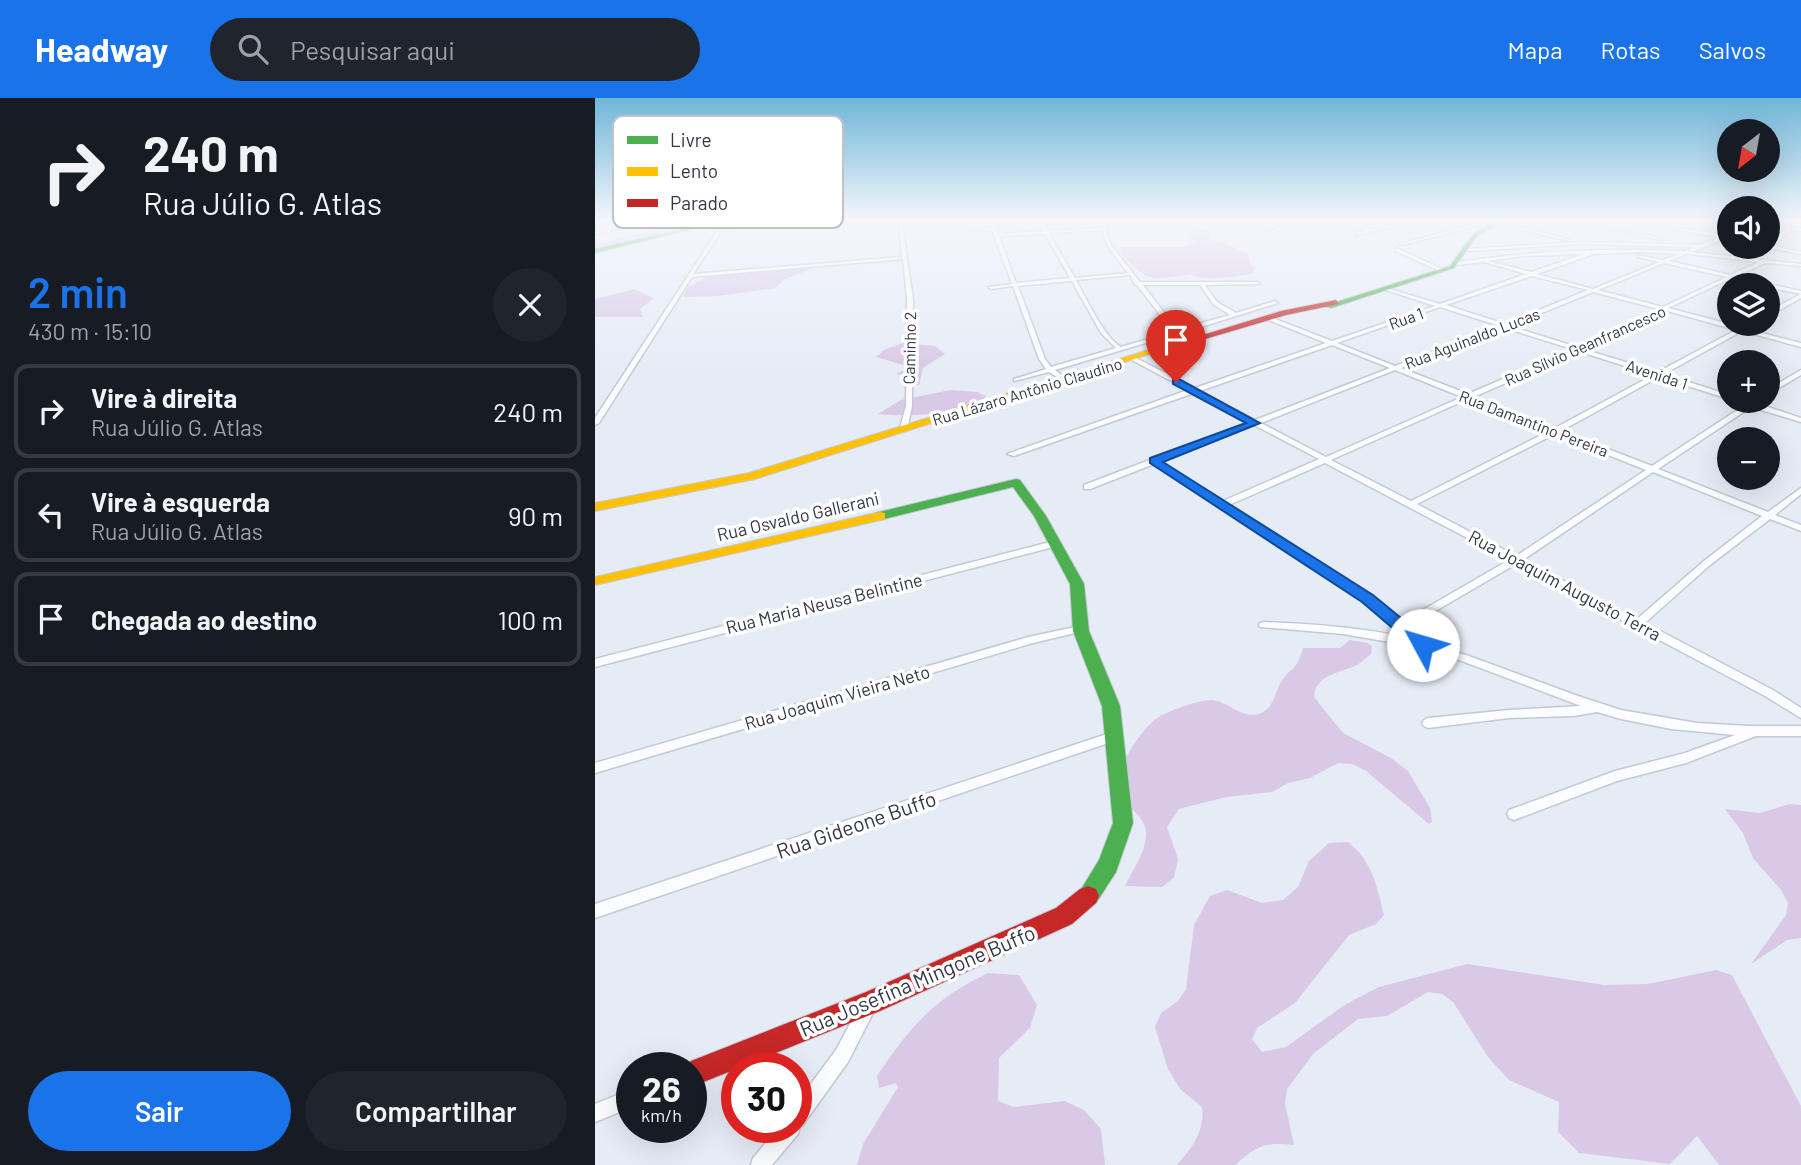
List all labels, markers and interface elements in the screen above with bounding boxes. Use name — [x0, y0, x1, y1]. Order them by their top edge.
search box — [210, 18, 700, 81]
text: Headway — [35, 29, 168, 69]
icon: search — [234, 30, 272, 68]
text: Pesquisar aqui — [290, 34, 455, 65]
text: Mapa — [1508, 35, 1563, 64]
text: Rotas — [1601, 35, 1661, 64]
text: Salvos — [1699, 35, 1766, 64]
legend — [613, 116, 843, 228]
north arrow — [1717, 119, 1780, 182]
map controls — [1717, 119, 1780, 490]
text: 240 m — [143, 123, 279, 182]
icon: right — [28, 126, 119, 217]
text: Livre — [670, 128, 712, 151]
text: Lento — [670, 159, 718, 182]
text: Rua Júlio G. Atlas — [143, 183, 382, 221]
text: Parado — [670, 191, 728, 214]
button: sound — [1717, 196, 1780, 259]
text: 2 min — [28, 266, 128, 316]
button: close — [493, 268, 567, 342]
button: layers — [1717, 273, 1780, 336]
street label: Rua Sílvio Geanfrancesco — [1502, 301, 1668, 389]
street label: Rua 1 — [1386, 303, 1426, 333]
street label: Rua Aguinaldo Lucas — [1402, 303, 1542, 373]
pin — [1146, 310, 1206, 382]
street label: Caminho 2 — [899, 311, 919, 385]
text: 430 m · 15:10 — [28, 317, 152, 345]
icon: arrive — [1157, 321, 1195, 359]
button: + — [1717, 350, 1780, 413]
street label: Rua Lázaro Antônio Claudino — [930, 353, 1124, 429]
street label: Avenida 1 — [1624, 355, 1690, 393]
text: Vire à direita — [91, 382, 237, 413]
street label: Rua Damantino Pereira — [1457, 386, 1611, 460]
icon: right — [32, 392, 70, 430]
text: 240 m — [493, 396, 563, 427]
text: Rua Júlio G. Atlas — [91, 413, 263, 441]
button: − — [1717, 427, 1780, 490]
text: Vire à esquerda — [91, 486, 270, 517]
street label: Rua Osvaldo Gallerani — [715, 487, 881, 545]
icon: left — [32, 496, 70, 534]
text: 90 m — [508, 500, 563, 531]
text: Rua Júlio G. Atlas — [91, 517, 263, 545]
street label: Rua Joaquim Augusto Terra — [1465, 525, 1665, 645]
street label: Rua Maria Neusa Belintine — [723, 568, 925, 638]
icon: arrive — [32, 600, 70, 638]
text: Chegada ao destino — [91, 604, 317, 635]
text: 100 m — [498, 604, 563, 635]
position arrow — [1386, 608, 1460, 682]
street label: Rua Joaquim Vieira Neto — [742, 660, 932, 734]
street label: Rua Gideone Buffo — [773, 785, 939, 863]
street label: Rua Josefina Mingone Buffo — [795, 919, 1039, 1041]
speed limit sign: 30 — [721, 1052, 812, 1143]
text: 26 — [642, 1067, 681, 1109]
button: Sair — [28, 1071, 291, 1151]
button: Compartilhar — [305, 1071, 567, 1151]
text: km/h — [641, 1104, 682, 1126]

